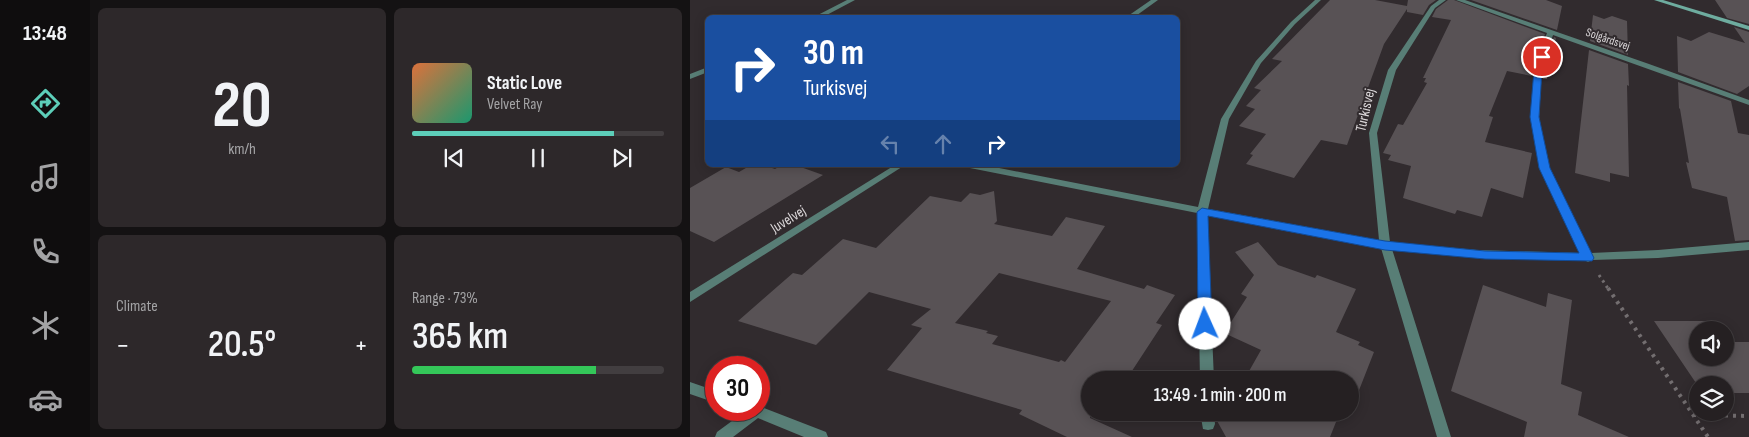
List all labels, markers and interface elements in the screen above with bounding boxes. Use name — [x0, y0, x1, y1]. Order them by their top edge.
text: 13:48 — [23, 20, 67, 47]
street label: Solgårdsvej — [1584, 25, 1632, 54]
text: 30 m — [803, 32, 864, 75]
icon: right — [720, 35, 785, 100]
pin — [1521, 36, 1563, 78]
icon: arrive — [1528, 43, 1556, 71]
text: 20 — [212, 68, 272, 146]
text: Static Love — [487, 72, 562, 95]
text: Turkisvej — [803, 75, 867, 102]
icon: directions — [28, 86, 63, 121]
street label: Turkisvej — [1351, 86, 1380, 134]
text: Velvet Ray — [487, 95, 542, 114]
icon: left — [876, 130, 904, 158]
icon: ahead — [929, 130, 957, 158]
icon: right — [982, 130, 1010, 158]
text: km/h — [228, 140, 256, 159]
icon: previous — [440, 144, 468, 172]
icon: pause — [524, 144, 552, 172]
icon: next — [608, 144, 636, 172]
icon: music — [28, 160, 63, 195]
street label: Juvelvej — [766, 201, 810, 238]
icon: phone — [28, 234, 63, 269]
text: Range · 73% — [412, 289, 478, 308]
text: Climate — [116, 297, 158, 316]
position arrow — [1178, 297, 1230, 349]
icon: climate — [28, 308, 63, 343]
text: 365 km — [412, 314, 508, 359]
map controls — [1689, 321, 1734, 421]
button: sound — [1689, 321, 1734, 366]
text: 20.5° — [208, 322, 276, 367]
text: − — [116, 329, 130, 362]
text: + — [354, 329, 368, 362]
speed limit sign: 30 — [705, 356, 770, 421]
button: layers — [1689, 376, 1734, 421]
icon: car — [28, 382, 63, 417]
text: 13:49 · 1 min · 200 m — [1154, 384, 1286, 407]

